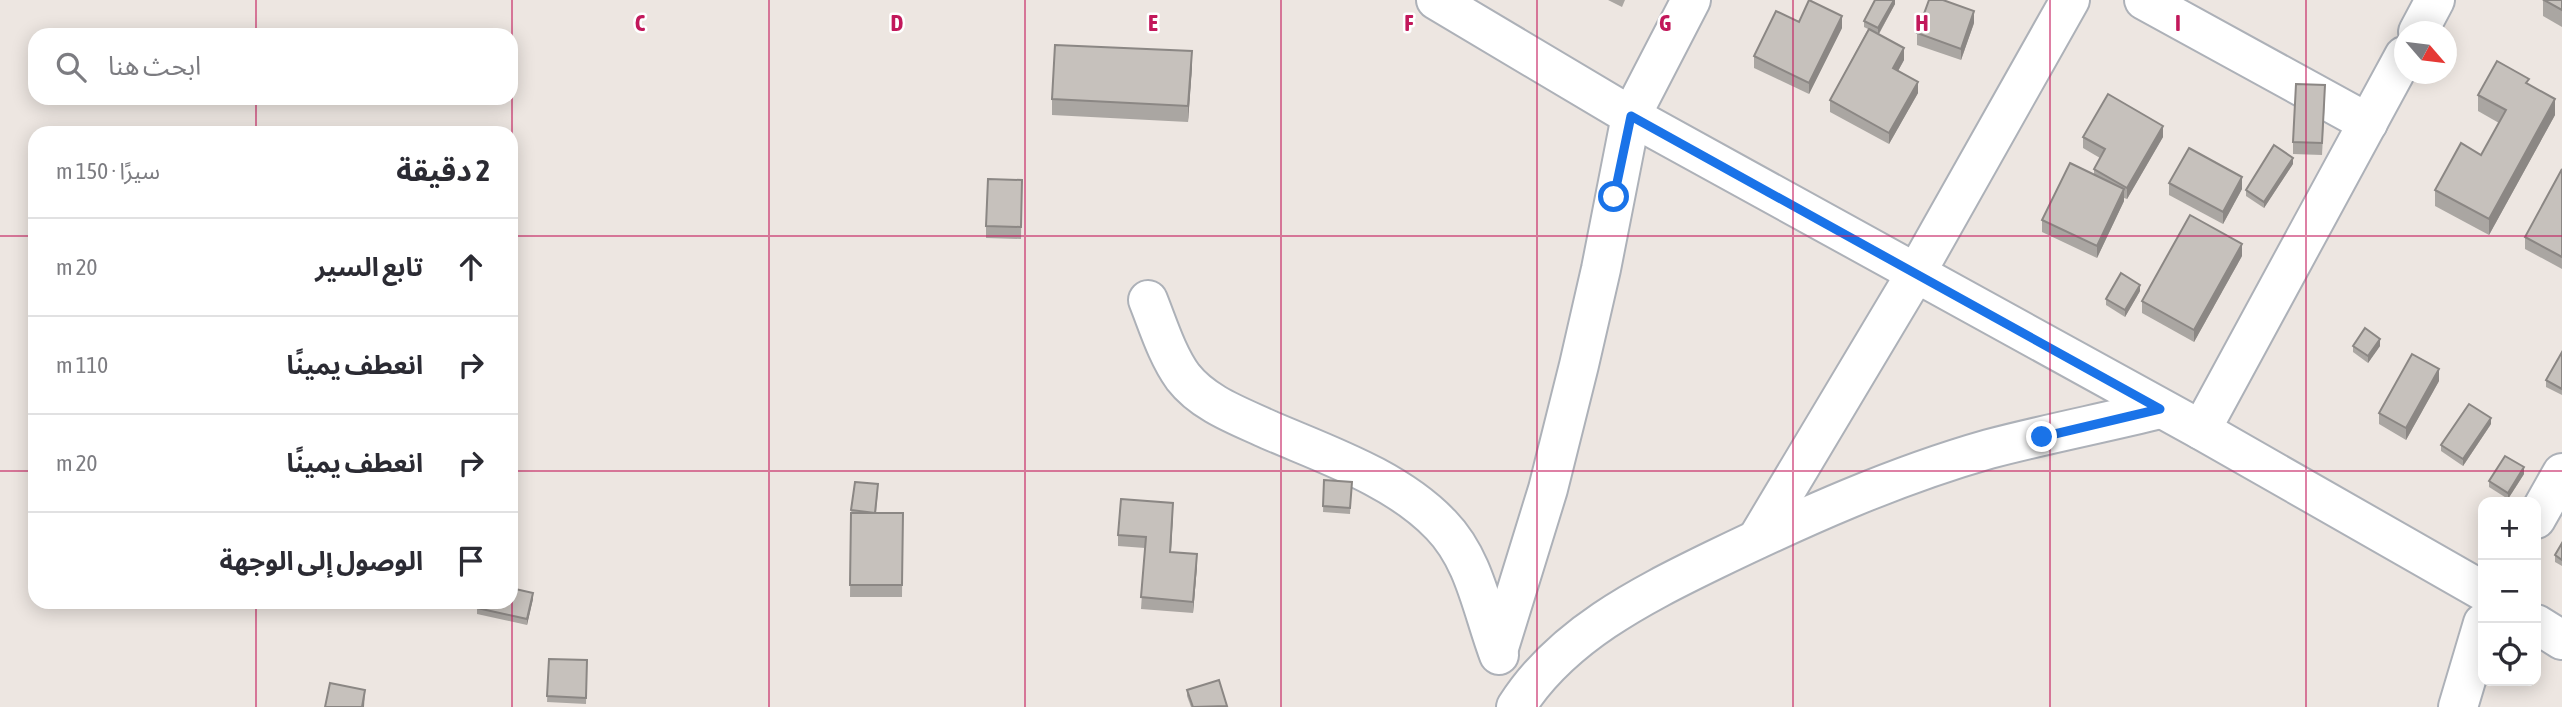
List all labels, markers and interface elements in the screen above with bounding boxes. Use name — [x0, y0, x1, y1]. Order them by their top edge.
text: C — [635, 10, 646, 36]
text: D — [891, 10, 904, 36]
text: E — [1148, 10, 1158, 36]
text: F — [1404, 10, 1414, 36]
text: G — [1659, 10, 1671, 36]
text: H — [1915, 10, 1929, 36]
text: I — [2175, 10, 2181, 36]
north arrow — [2394, 21, 2457, 84]
search box — [28, 28, 518, 105]
icon: search — [52, 48, 90, 86]
text: ابحث هنا — [108, 51, 201, 81]
text: 2 دقيقة — [396, 153, 490, 187]
text: سيرًا · 150 m — [56, 158, 160, 184]
route start — [1598, 181, 1629, 212]
icon: ahead — [452, 248, 490, 286]
text: تابع السير — [315, 252, 423, 282]
text: 20 m — [56, 254, 97, 280]
icon: right — [452, 346, 490, 384]
text: انعطف يمينًا — [286, 350, 423, 380]
text: 110 m — [56, 352, 108, 378]
route end — [2026, 421, 2057, 452]
icon: right — [452, 444, 490, 482]
text: انعطف يمينًا — [286, 448, 423, 478]
text: 20 m — [56, 450, 97, 476]
map controls — [2478, 497, 2541, 686]
button: + — [2478, 497, 2541, 560]
icon: arrive — [452, 542, 490, 580]
text: الوصول إلى الوجهة — [220, 546, 423, 576]
button: − — [2478, 560, 2541, 623]
button: locate — [2478, 623, 2541, 686]

